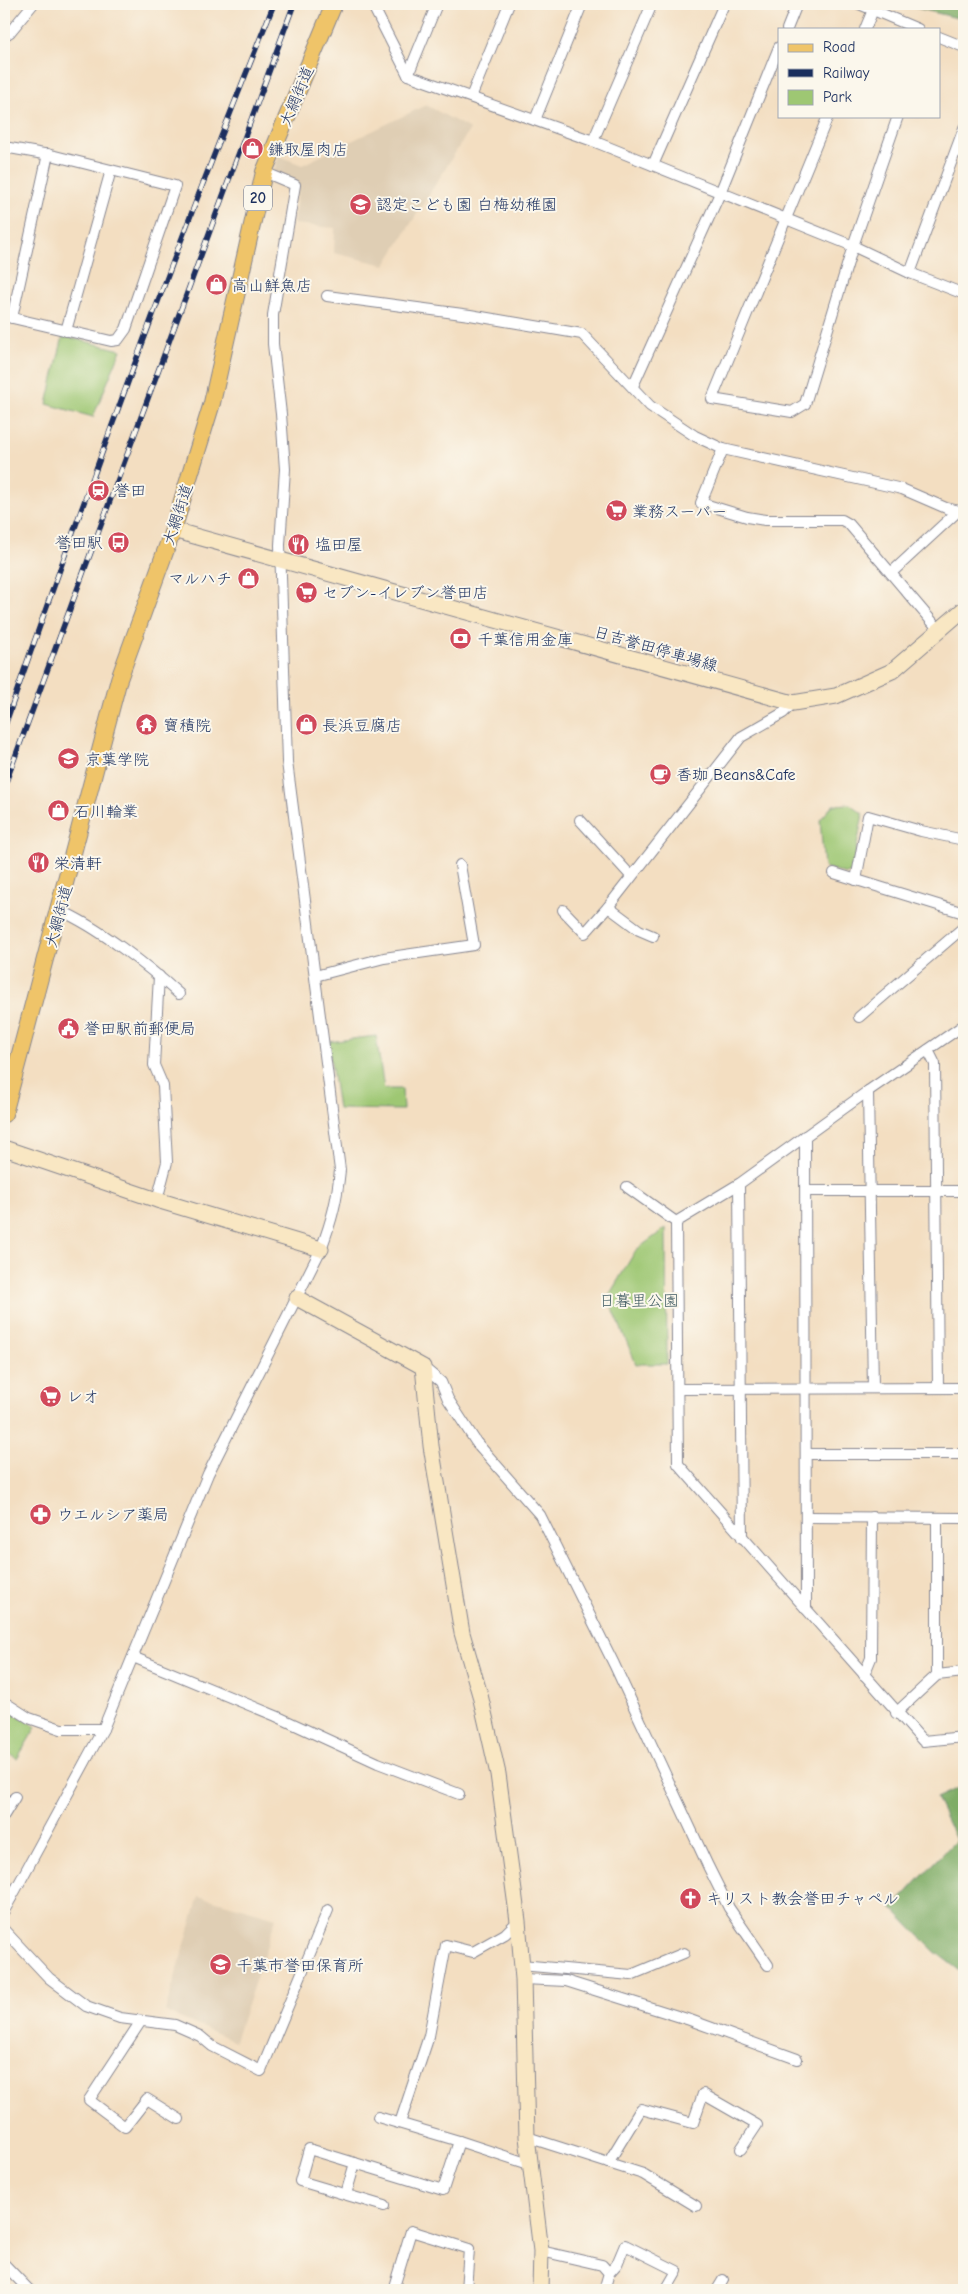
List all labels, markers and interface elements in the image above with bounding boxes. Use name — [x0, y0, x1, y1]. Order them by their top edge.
legend — [778, 28, 940, 118]
text: Road — [823, 38, 855, 56]
street label: 大網街道 — [276, 63, 318, 129]
text: Railway — [823, 64, 870, 82]
text: Park — [823, 88, 852, 106]
shop icon: 鎌取屋肉店 — [240, 137, 264, 161]
place label: 鎌取屋肉店 — [268, 141, 348, 159]
road number: 20 — [244, 186, 272, 210]
school or university icon: 認定こども園 白梅幼稚園 — [348, 192, 372, 216]
place label: 認定こども園 白梅幼稚園 — [376, 196, 557, 214]
shop icon: 高山鮮魚店 — [204, 273, 228, 297]
place label: 高山鮮魚店 — [232, 277, 312, 295]
station icon: 誉田 — [86, 478, 110, 502]
street label: 大網街道 — [160, 481, 196, 548]
place label: 誉田 — [114, 482, 146, 500]
supermarket icon: 業務スーパー — [604, 499, 628, 523]
place label: 業務スーパー — [632, 503, 727, 521]
bus stop icon: 誉田駅 — [107, 530, 131, 554]
restaurant icon: 塩田屋 — [287, 532, 311, 556]
place label: 誉田駅 — [55, 534, 103, 552]
place label: 塩田屋 — [315, 536, 363, 554]
shop icon: マルハチ — [236, 566, 260, 590]
place label: マルハチ — [168, 570, 232, 588]
supermarket icon: セブン-イレブン誉田店 — [294, 580, 318, 604]
place label: セブン-イレブン誉田店 — [322, 584, 488, 602]
street label: 日吉誉田停車場線 — [592, 623, 720, 675]
bank icon: 千葉信用金庫 — [449, 627, 473, 651]
place label: 千葉信用金庫 — [477, 631, 573, 649]
temple icon: 寶積院 — [135, 713, 159, 737]
shop icon: 長浜豆腐店 — [294, 713, 318, 737]
place label: 寶積院 — [163, 717, 211, 735]
place label: 長浜豆腐店 — [322, 717, 402, 735]
school or university icon: 京葉学院 — [57, 747, 81, 771]
place label: 京葉学院 — [85, 751, 149, 769]
cafe icon: 香珈 Beans&Cafe — [648, 762, 672, 786]
place label: 香珈 Beans&Cafe — [676, 766, 796, 784]
shop icon: 石川輪業 — [46, 799, 70, 823]
place label: 石川輪業 — [74, 803, 138, 821]
restaurant icon: 栄清軒 — [26, 851, 50, 875]
place label: 栄清軒 — [54, 855, 102, 873]
street label: 大網街道 — [42, 883, 76, 950]
public building icon: 誉田駅前郵便局 — [56, 1016, 80, 1040]
place label: 誉田駅前郵便局 — [84, 1020, 196, 1038]
park label: 日暮里公園 — [599, 1292, 679, 1310]
supermarket icon: レオ — [39, 1384, 63, 1408]
place label: レオ — [67, 1388, 99, 1406]
pharmacy icon: ウエルシア薬局 — [29, 1502, 53, 1526]
place label: ウエルシア薬局 — [57, 1506, 169, 1524]
church icon: キリスト教会誉田チャペル — [678, 1886, 702, 1910]
place label: キリスト教会誉田チャペル — [706, 1890, 899, 1908]
school or university icon: 千葉市誉田保育所 — [208, 1953, 232, 1977]
place label: 千葉市誉田保育所 — [236, 1957, 364, 1975]

